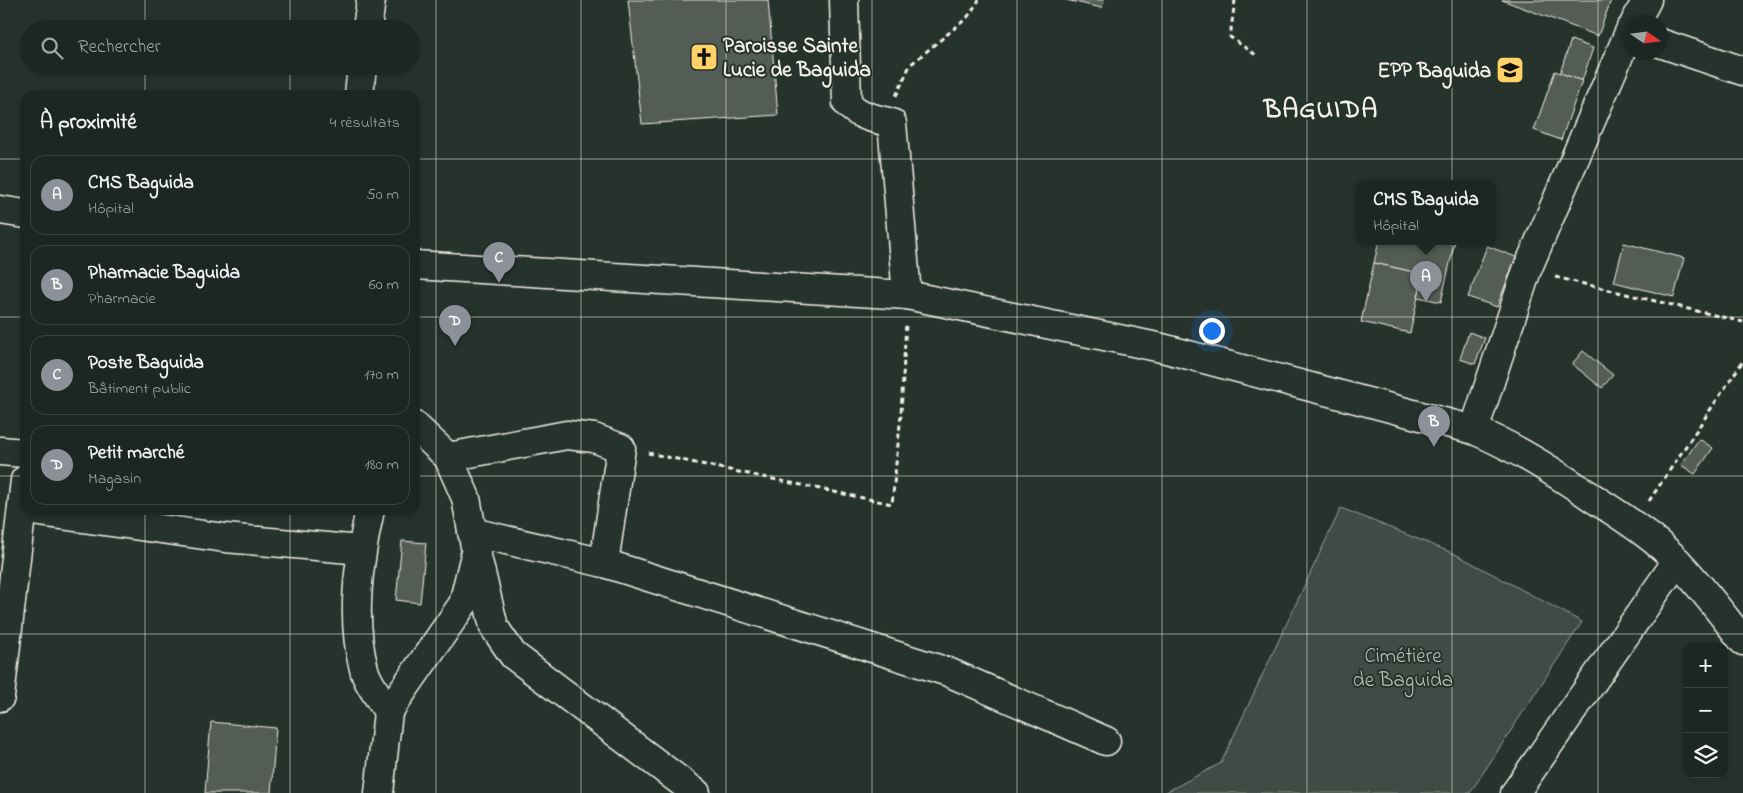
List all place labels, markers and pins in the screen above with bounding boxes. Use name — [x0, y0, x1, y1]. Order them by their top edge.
place label: Paroisse Sainte Lucie de Baguida — [723, 32, 871, 88]
church icon: Paroisse Sainte Lucie de Baguida — [689, 42, 719, 72]
school or university icon: EPP Baguida — [1495, 55, 1525, 85]
place label: EPP Baguida — [1377, 57, 1491, 89]
pin: C — [483, 242, 515, 283]
pin: A — [1410, 261, 1442, 302]
pin: D — [439, 305, 471, 346]
pin: B — [1418, 406, 1450, 447]

